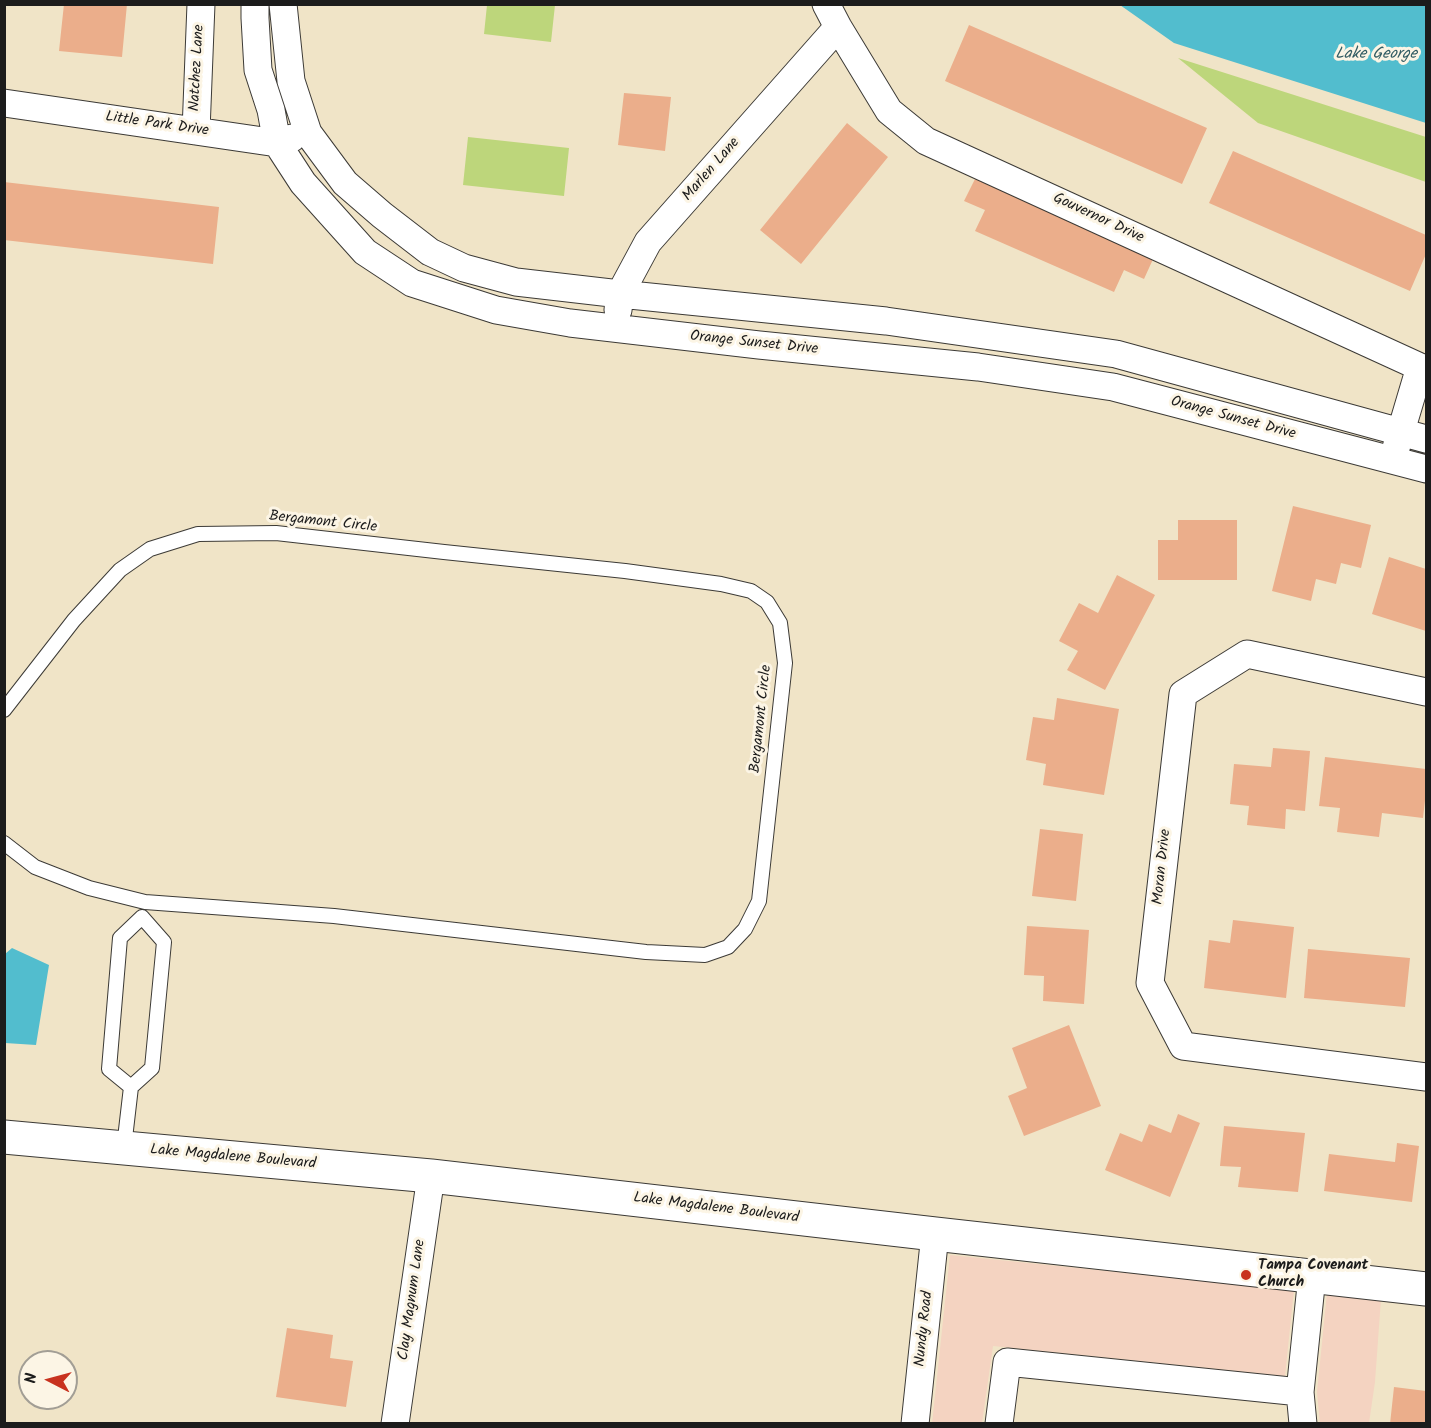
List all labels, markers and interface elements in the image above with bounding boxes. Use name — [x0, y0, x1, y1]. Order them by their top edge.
street label: Natchez Lane — [187, 24, 209, 112]
water label: Lake George — [1335, 45, 1417, 65]
street label: Little Park Drive — [104, 109, 210, 141]
street label: Marlen Lane — [680, 135, 744, 205]
street label: Gouvernor Drive — [1050, 190, 1146, 248]
street label: Orange Sunset Drive — [689, 328, 819, 360]
street label: Orange Sunset Drive — [1169, 394, 1297, 444]
street label: Bergamont Circle — [268, 508, 378, 538]
street label: Bergamont Circle — [747, 664, 777, 774]
street label: Moran Drive — [1150, 828, 1176, 906]
street label: Lake Magdalene Boulevard — [149, 1142, 317, 1174]
street label: Lake Magdalene Boulevard — [632, 1190, 800, 1228]
street label: Clay Magnum Lane — [396, 1238, 430, 1362]
place label: Tampa Covenant Church — [1258, 1257, 1368, 1292]
marker: Tampa Covenant Church — [1239, 1268, 1253, 1282]
street label: Nundy Road — [912, 1290, 938, 1368]
north arrow — [18, 1350, 78, 1410]
text: N — [19, 1372, 45, 1385]

